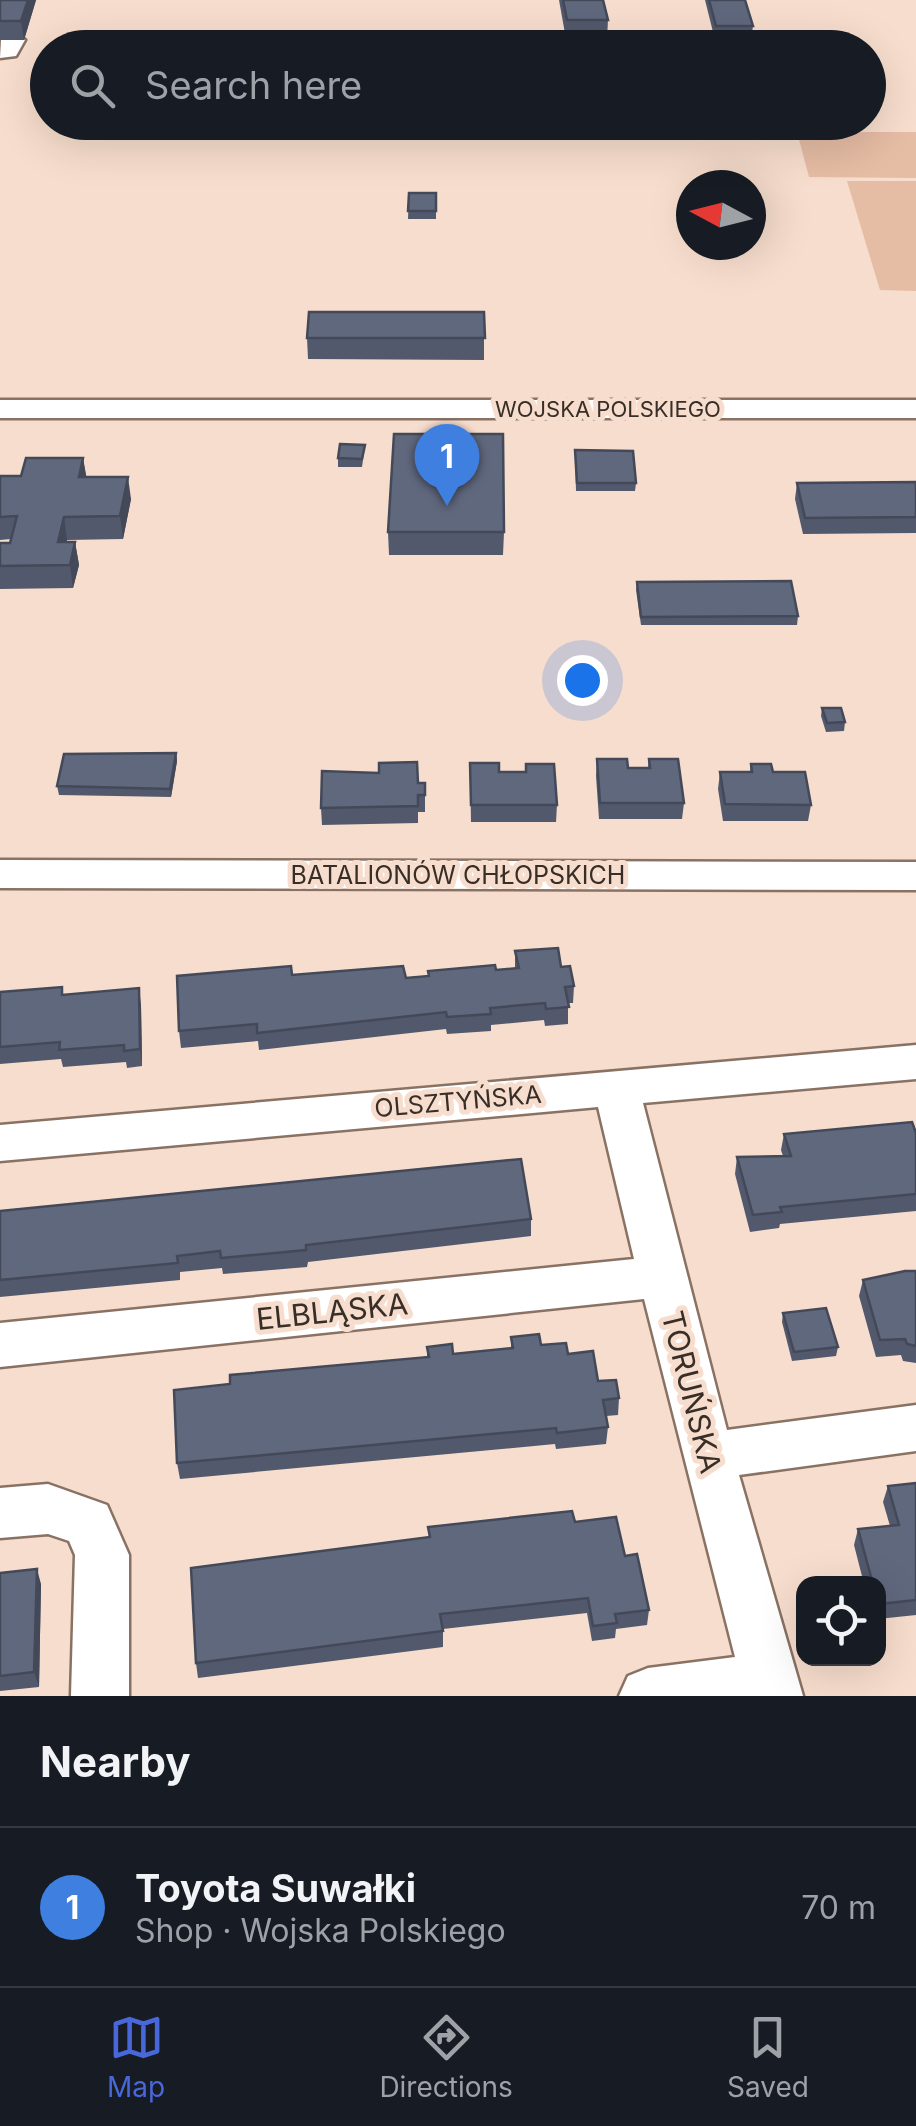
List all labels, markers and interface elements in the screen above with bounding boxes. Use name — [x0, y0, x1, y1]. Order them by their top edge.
search box — [30, 30, 886, 140]
icon: search — [65, 58, 120, 113]
text: Search here — [145, 62, 362, 108]
north arrow — [676, 170, 766, 260]
street label: WOJSKA POLSKIEGO — [495, 396, 721, 422]
pin: 1 — [414, 424, 480, 506]
your location — [557, 655, 608, 706]
street label: BATALIONÓW CHŁOPSKICH — [291, 859, 625, 890]
street label: OLSZTYŃSKA — [373, 1078, 543, 1123]
street label: ELBLĄSKA — [254, 1285, 410, 1337]
street label: TORUŃSKA — [654, 1307, 730, 1477]
map controls — [796, 1576, 886, 1666]
button: locate — [796, 1576, 886, 1666]
text: Nearby — [40, 1736, 191, 1787]
text: Toyota Suwałki — [135, 1865, 416, 1911]
text: 1 — [66, 1888, 79, 1927]
text: 70 m — [801, 1888, 876, 1927]
text: Shop · Wojska Polskiego — [135, 1911, 506, 1950]
tab: Map — [107, 2010, 165, 2104]
tab: Directions — [379, 2010, 513, 2104]
tab: Saved — [727, 2010, 809, 2104]

